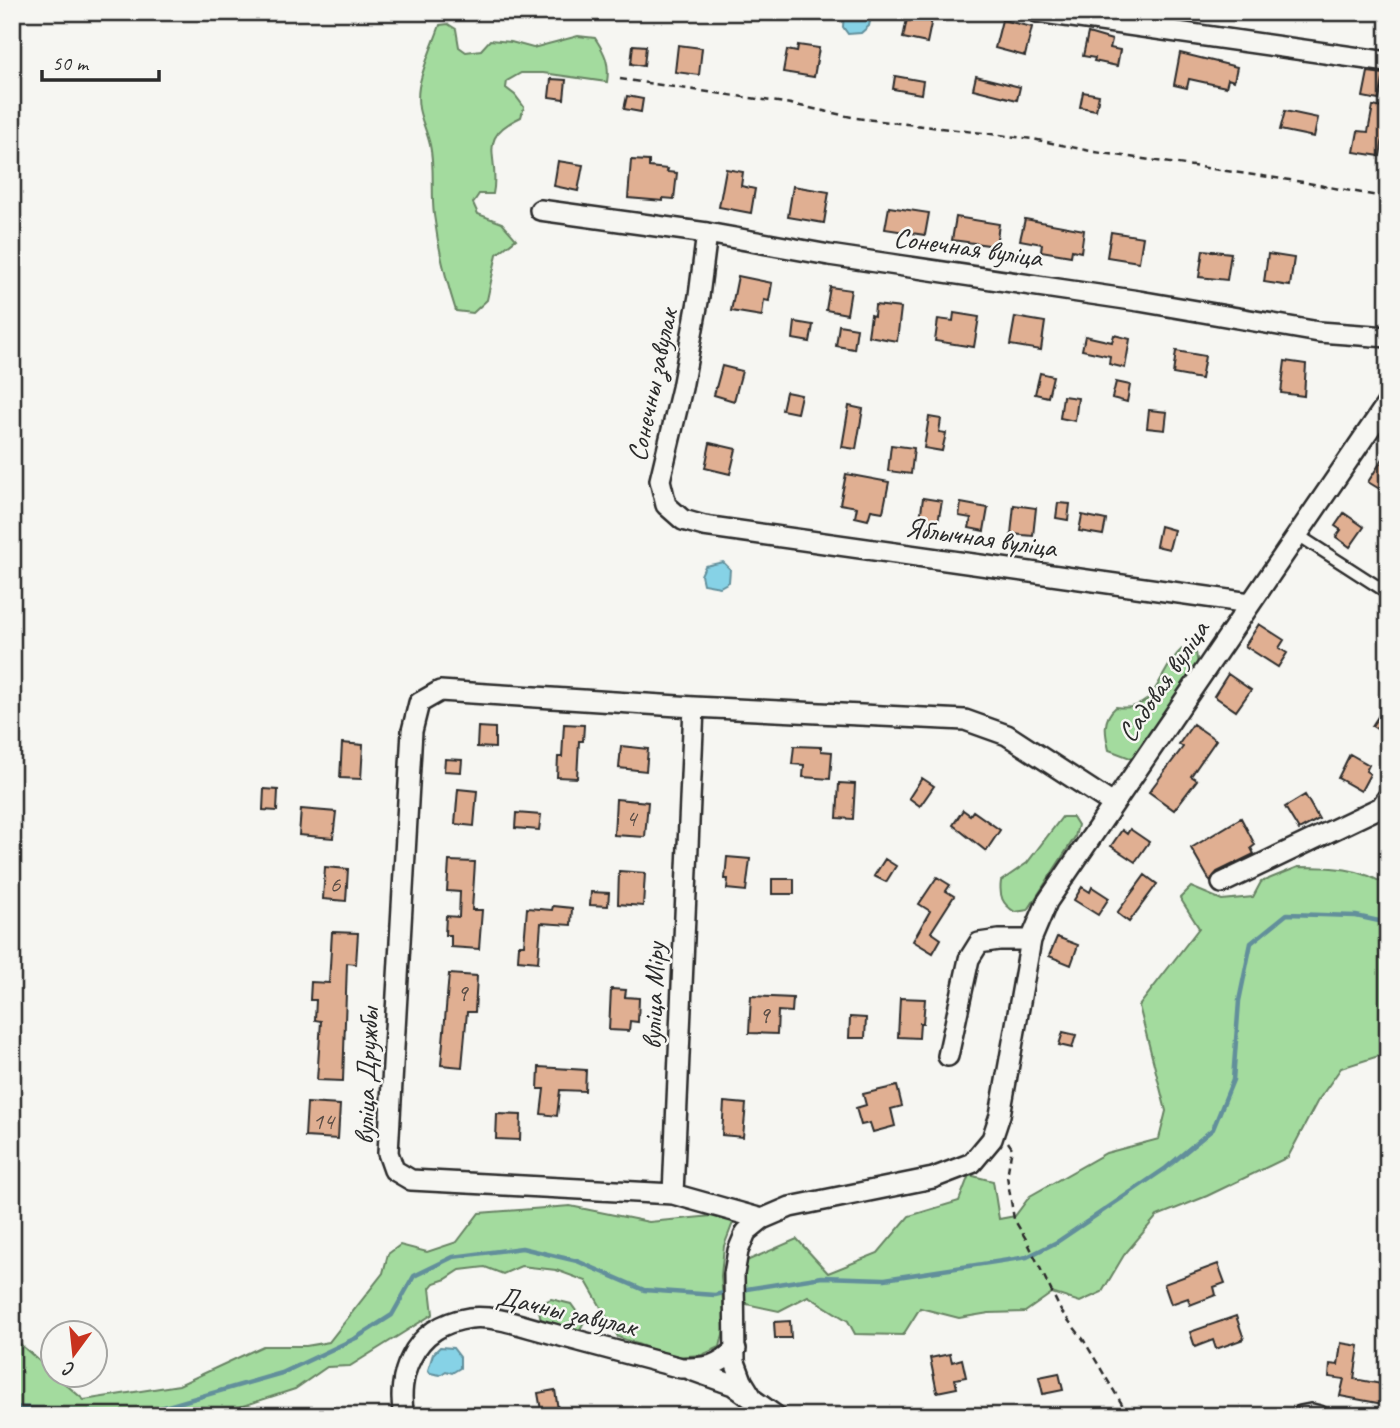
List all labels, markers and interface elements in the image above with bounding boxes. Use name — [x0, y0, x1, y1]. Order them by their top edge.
scale bar — [42, 38, 159, 82]
text: 50 m — [52, 50, 90, 76]
street label: Сонечная вуліца — [892, 219, 1046, 275]
street label: Сонечны завулак — [619, 303, 687, 465]
street label: Яблычная вуліца — [903, 509, 1061, 565]
street label: Садовая вуліца — [1110, 612, 1217, 748]
house number: 4 — [626, 803, 639, 833]
house number: 6 — [330, 869, 342, 899]
street label: вуліца Міру — [634, 940, 672, 1050]
house number: 9 — [457, 978, 470, 1008]
house number: 9 — [759, 1000, 772, 1030]
street label: вуліца Дружбы — [346, 1004, 386, 1145]
house number: 14 — [312, 1106, 336, 1136]
street label: Дачны завулак — [494, 1278, 643, 1346]
north arrow — [38, 1320, 108, 1390]
text: С — [60, 1356, 77, 1382]

